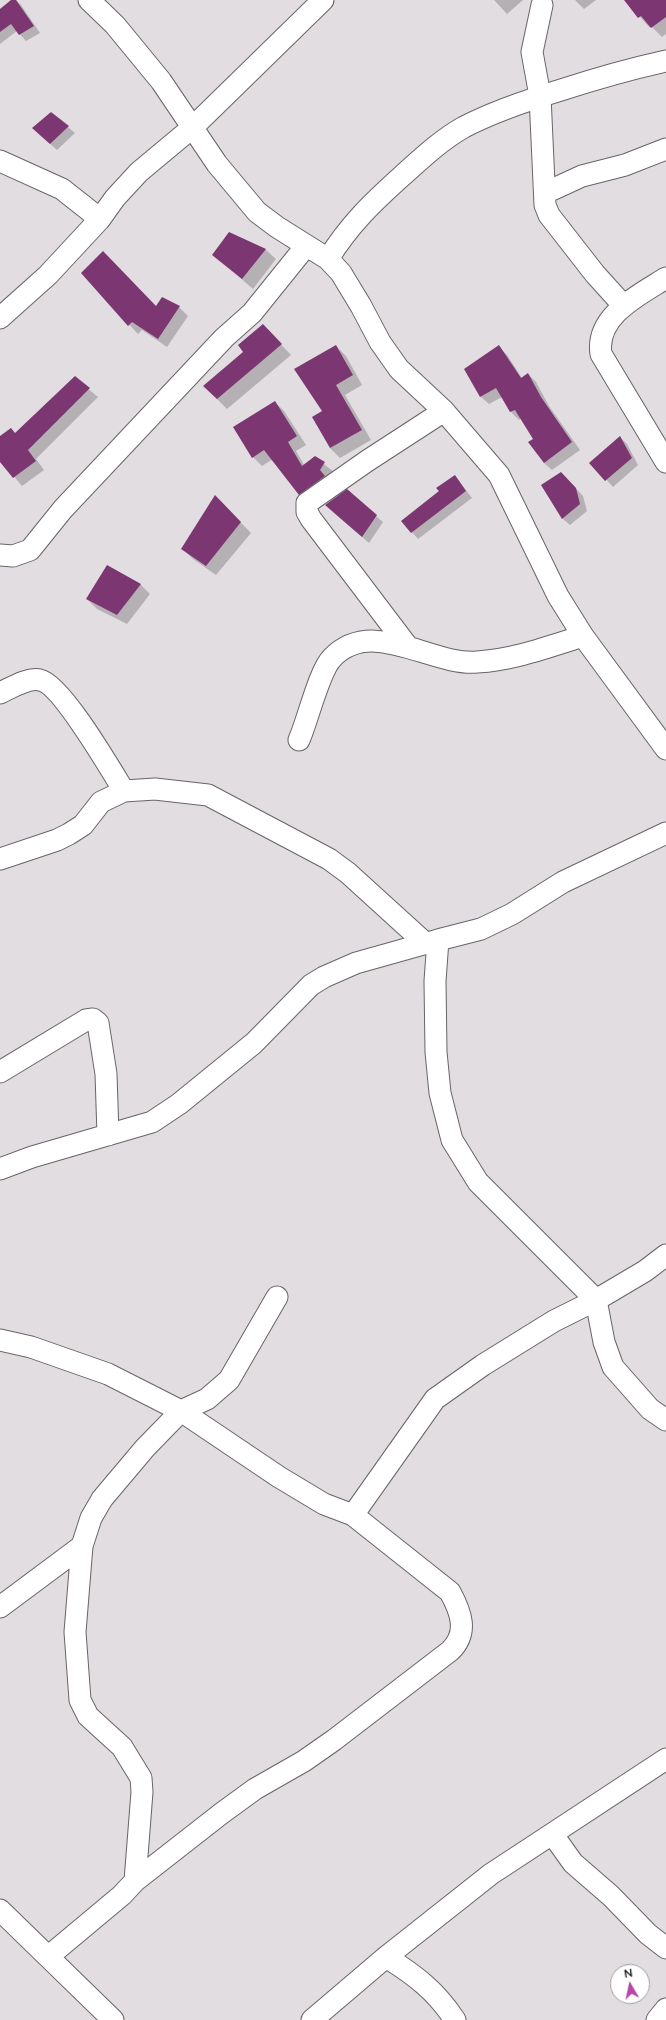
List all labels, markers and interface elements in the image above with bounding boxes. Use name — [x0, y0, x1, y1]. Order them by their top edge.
north arrow — [610, 1964, 650, 2004]
text: N — [623, 1966, 633, 1980]

